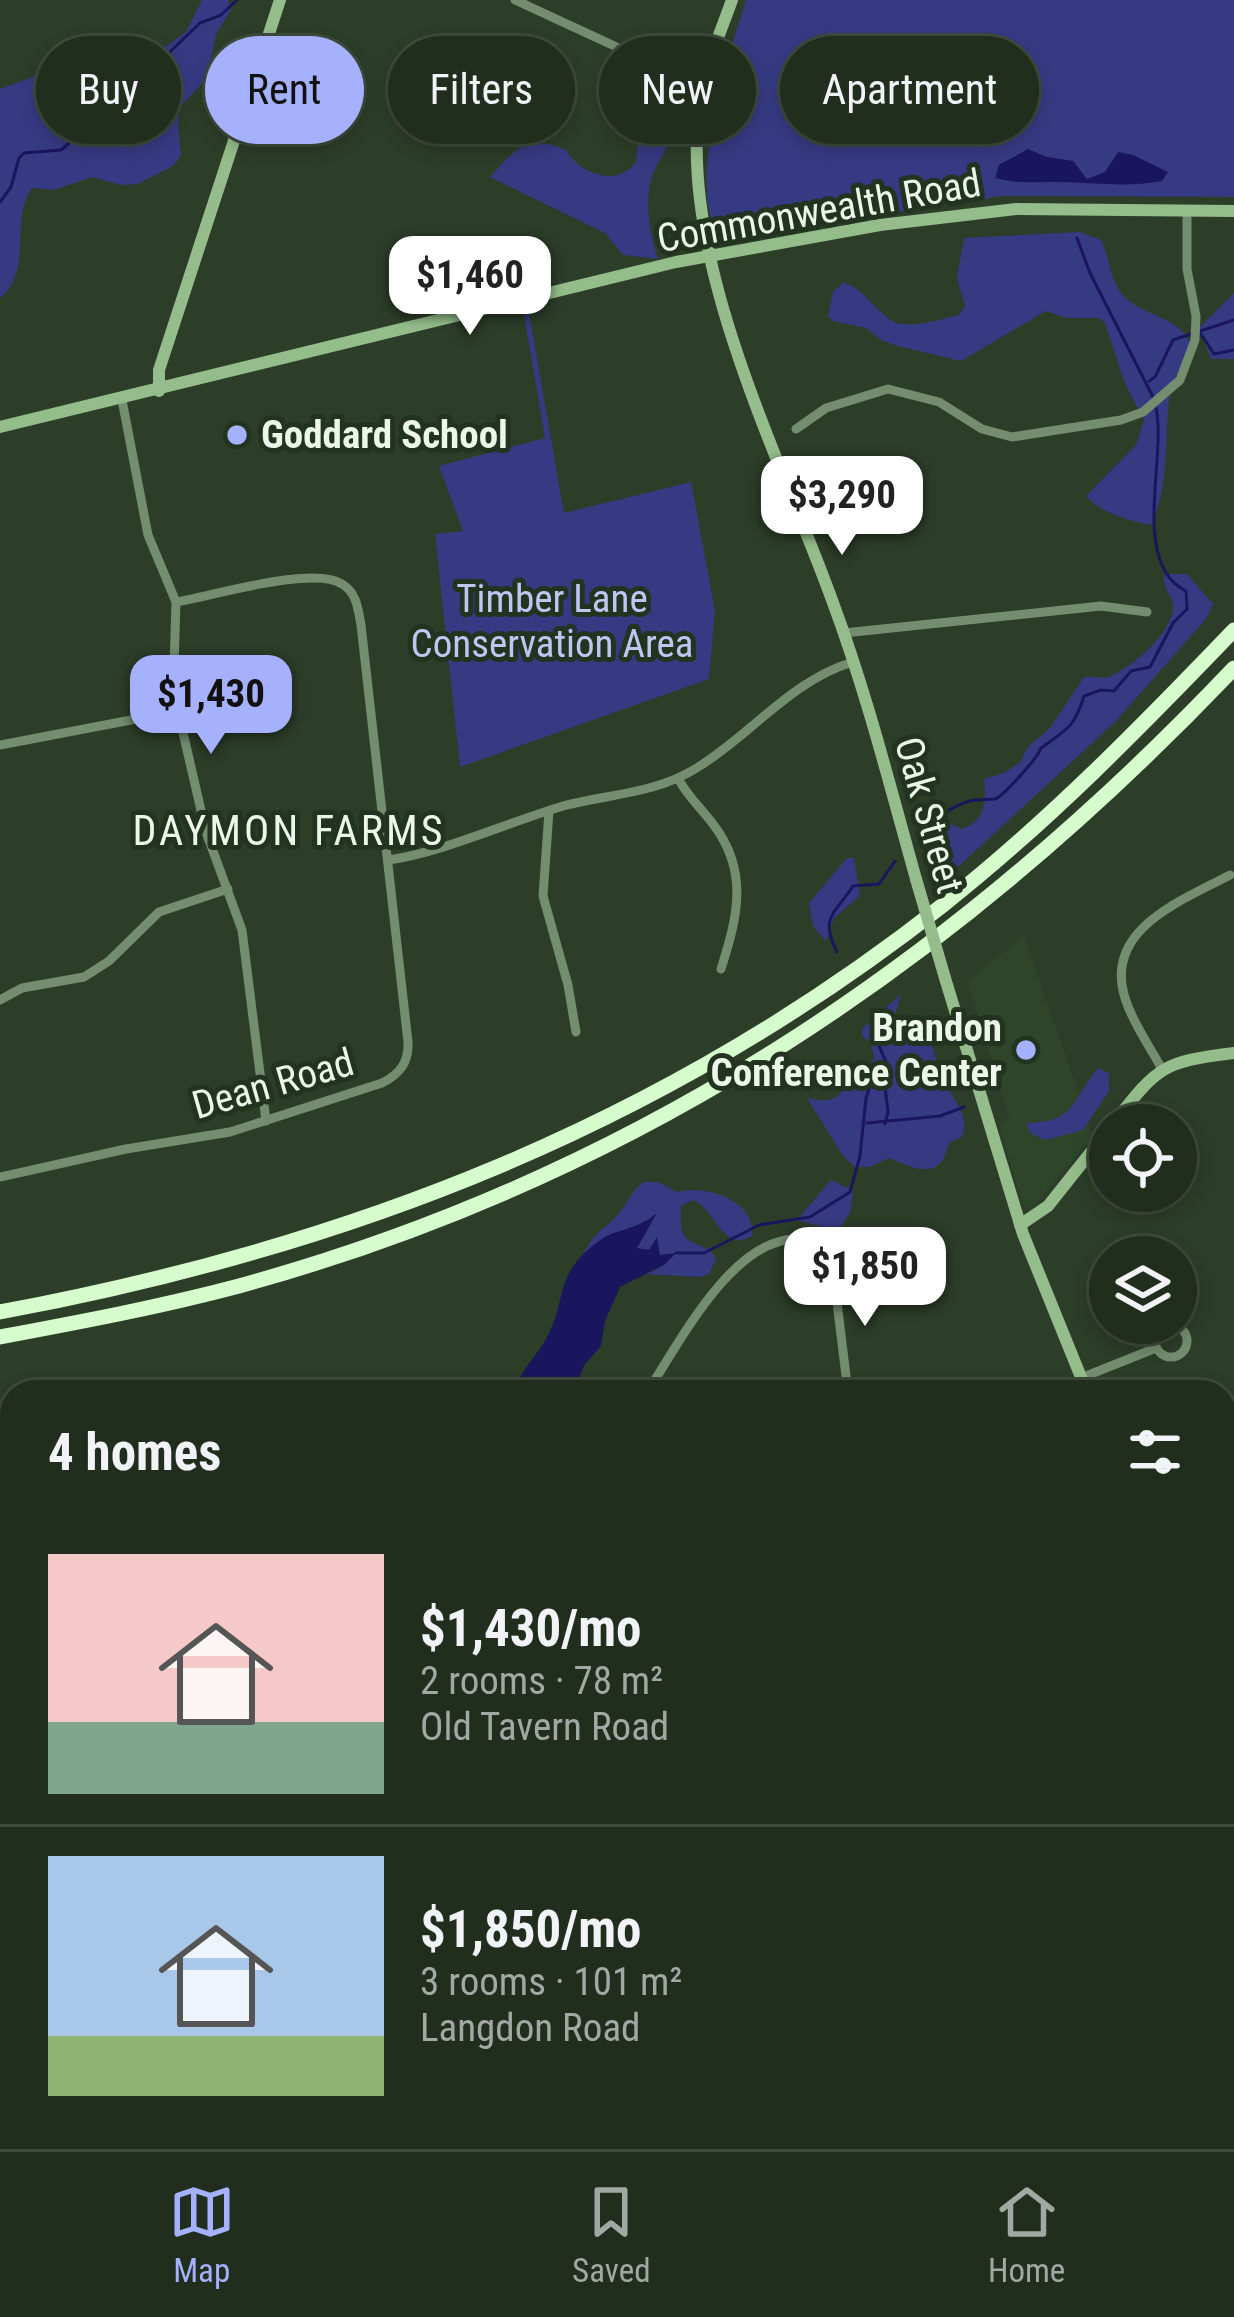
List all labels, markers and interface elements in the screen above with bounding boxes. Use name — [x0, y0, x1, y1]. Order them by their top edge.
chip: Buy — [36, 36, 181, 144]
chip: Rent — [205, 36, 364, 144]
chip: Filters — [388, 36, 575, 144]
chip: New — [599, 36, 756, 144]
chip: Apartment — [780, 36, 1039, 144]
street label: Commonwealth Road — [654, 160, 984, 262]
pin: $1,460 — [372, 236, 568, 338]
text: $1,460 — [416, 252, 524, 298]
place label: Goddard School — [261, 412, 508, 458]
marker: Goddard School — [224, 422, 250, 448]
pin: $3,290 — [744, 456, 940, 558]
text: $3,290 — [788, 472, 896, 518]
park label: Timber Lane Conservation Area — [411, 576, 693, 667]
pin: $1,430 — [113, 655, 309, 757]
text: $1,430 — [157, 671, 265, 717]
street label: Oak Street — [885, 732, 973, 898]
district label: DAYMON FARMS — [132, 806, 446, 855]
place label: Brandon Conference Center — [711, 1005, 1002, 1096]
marker: Brandon Conference Center — [1013, 1037, 1039, 1063]
street label: Dean Road — [187, 1039, 359, 1129]
map controls — [1089, 1104, 1197, 1344]
button: locate — [1089, 1104, 1197, 1212]
pin: $1,850 — [767, 1227, 963, 1329]
button: layers — [1089, 1236, 1197, 1344]
text: $1,850 — [811, 1243, 919, 1289]
icon: filters — [1122, 1419, 1188, 1485]
text: 4 homes — [48, 1423, 221, 1482]
text: $1,430/mo — [420, 1599, 641, 1658]
icon: home — [144, 1602, 288, 1746]
text: 2 rooms · 78 m² — [420, 1658, 663, 1704]
text: Old Tavern Road — [420, 1704, 669, 1750]
text: $1,850/mo — [420, 1900, 641, 1959]
icon: home — [144, 1904, 288, 2048]
text: 3 rooms · 101 m² — [420, 1959, 682, 2005]
text: Langdon Road — [420, 2005, 640, 2051]
tab: Map — [169, 2179, 235, 2290]
tab: Saved — [572, 2179, 651, 2290]
tab: Home — [988, 2179, 1065, 2290]

